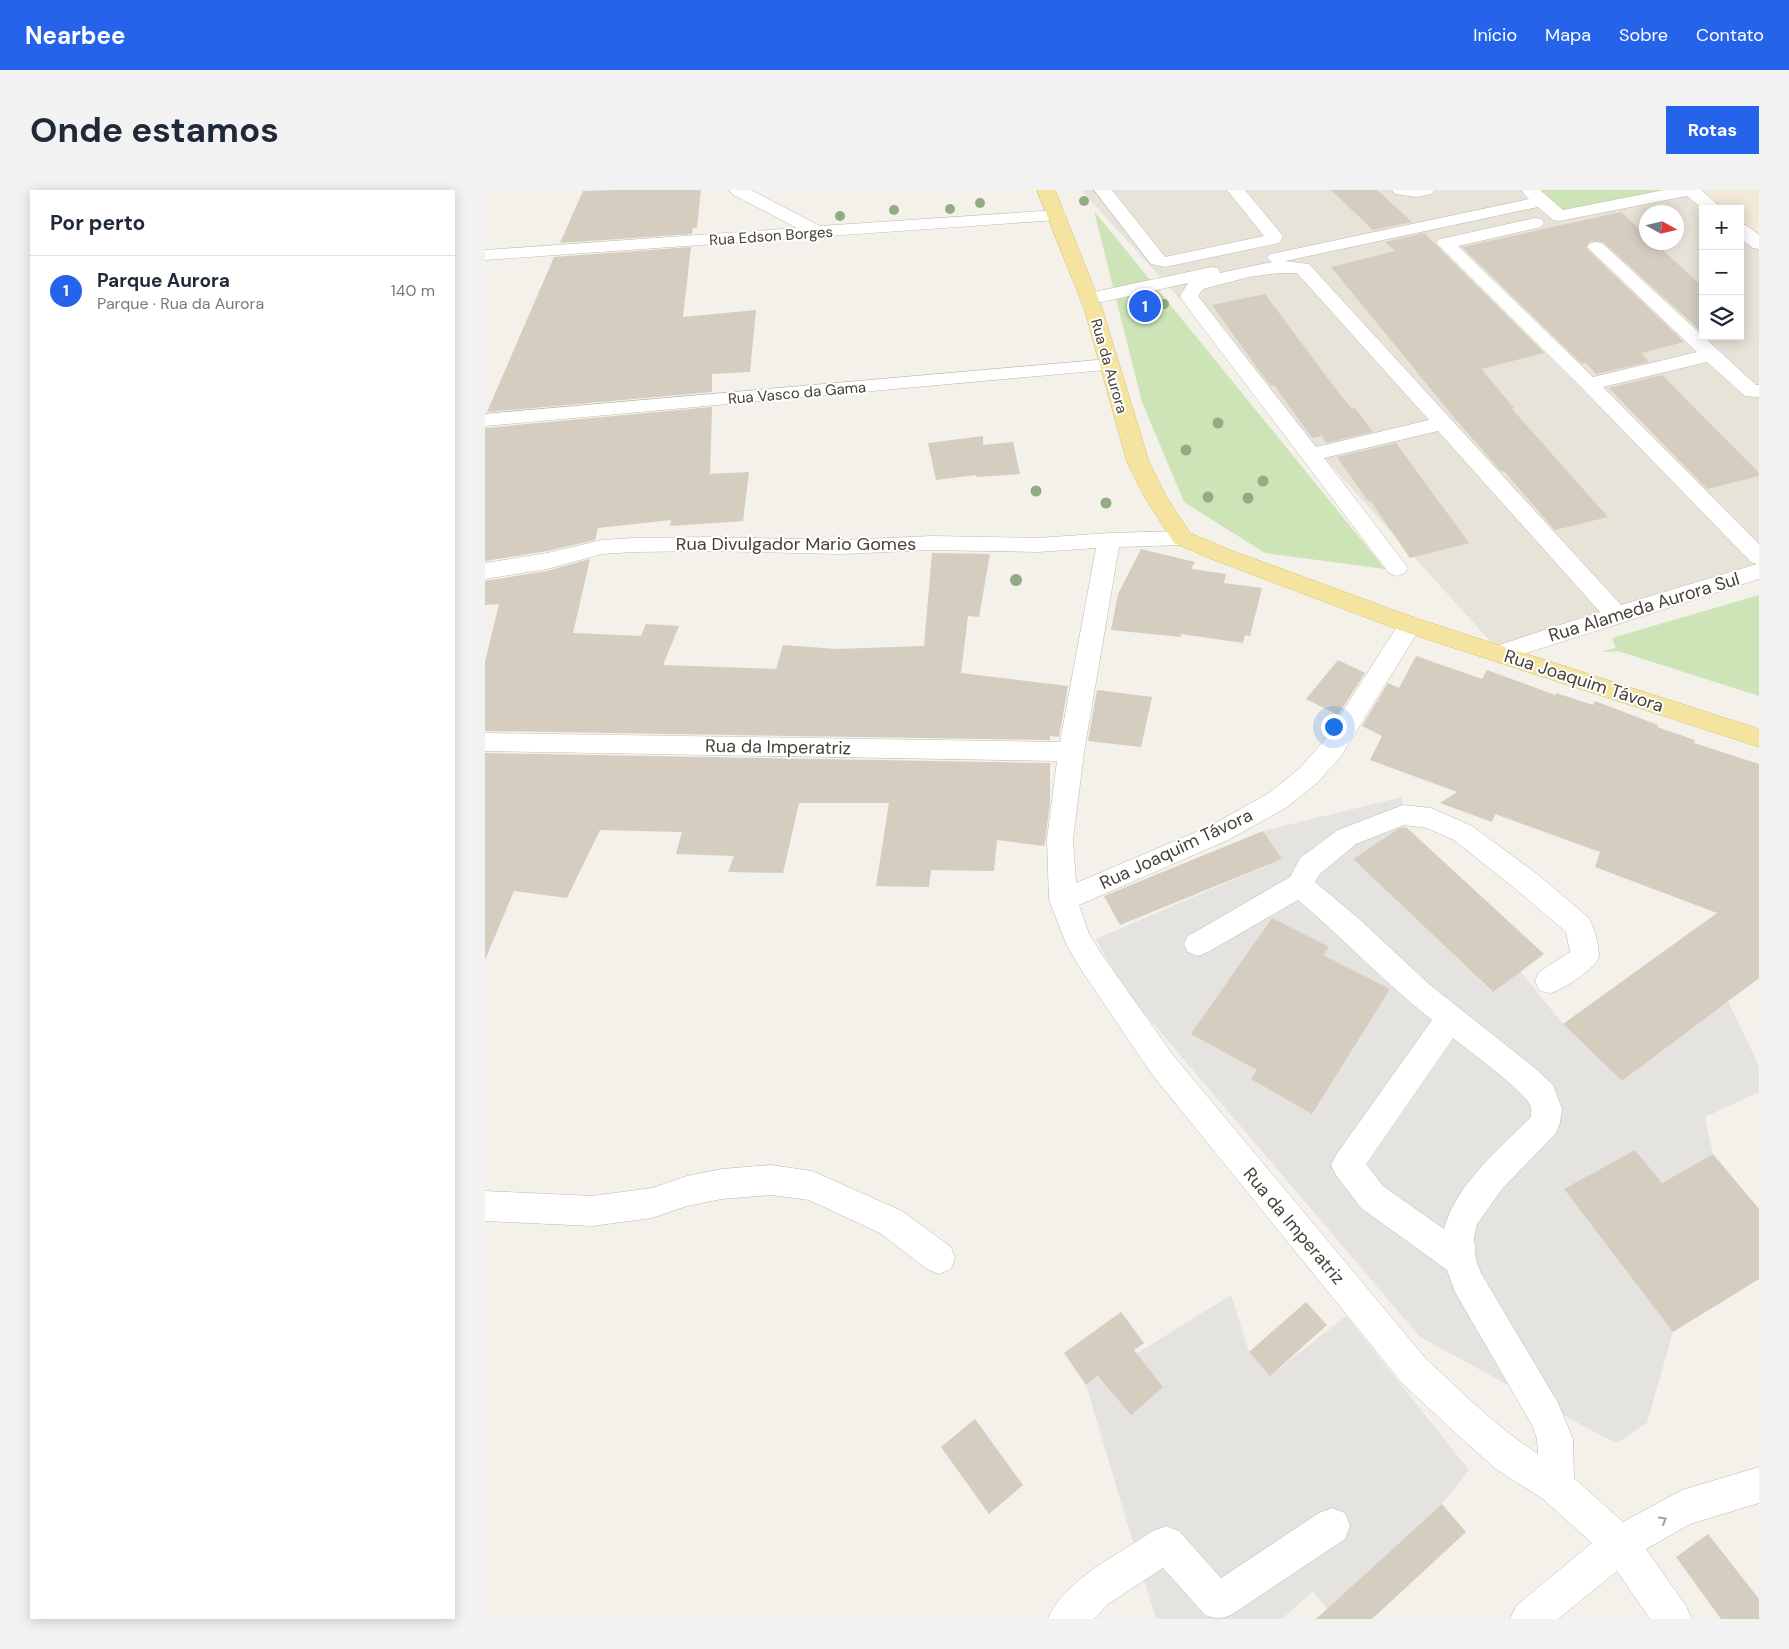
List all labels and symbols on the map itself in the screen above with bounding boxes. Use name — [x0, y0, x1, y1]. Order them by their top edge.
north arrow — [1639, 205, 1684, 250]
street label: Rua Edson Borges — [708, 222, 834, 250]
pin: 1 — [1129, 287, 1161, 325]
street label: Rua da Aurora — [1086, 316, 1132, 416]
street label: Rua Vasco da Gama — [727, 377, 867, 409]
street label: Rua Divulgador Mario Gomes — [676, 532, 916, 556]
street label: Rua Alameda Aurora Sul — [1546, 566, 1742, 648]
street label: Rua Joaquim Távora — [1501, 644, 1667, 718]
your location — [1321, 714, 1347, 740]
street label: Rua da Imperatriz — [705, 734, 851, 760]
street label: Rua Joaquim Távora — [1096, 803, 1256, 895]
street label: Rua da Imperatriz — [1238, 1162, 1350, 1290]
one-way arrow — [1657, 1516, 1666, 1526]

